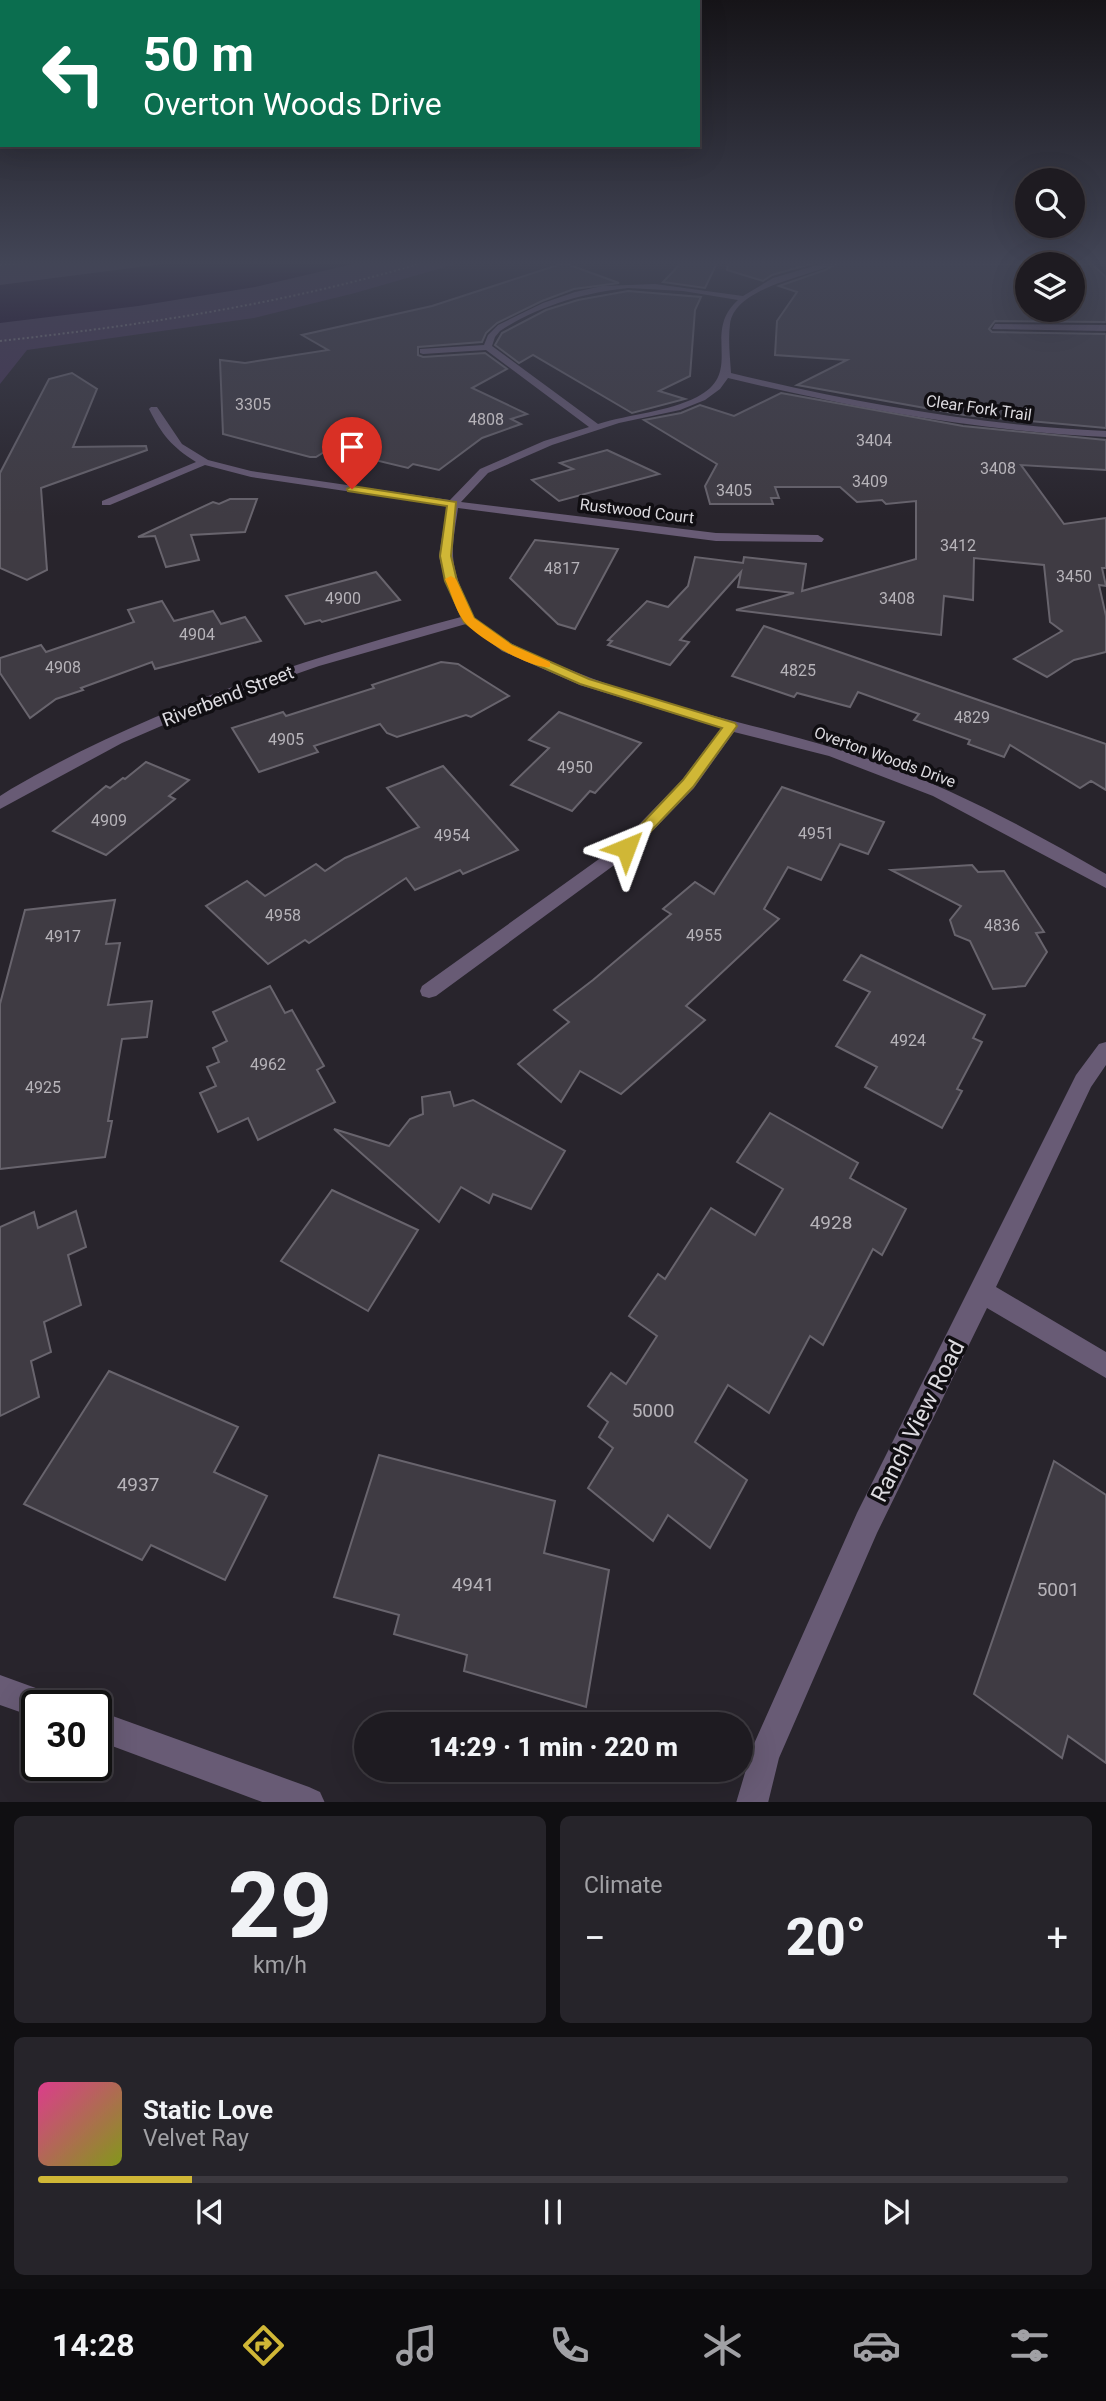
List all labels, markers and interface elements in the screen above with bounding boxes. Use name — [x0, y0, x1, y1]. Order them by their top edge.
text: 50 m — [143, 26, 254, 83]
icon: left — [28, 28, 119, 119]
text: Overton Woods Drive — [143, 85, 442, 123]
map controls — [1015, 168, 1085, 322]
button: search — [1015, 168, 1085, 238]
button: layers — [1015, 252, 1085, 322]
street label: Clear Fork Trail — [925, 391, 1033, 425]
house number: 3305 — [235, 395, 271, 414]
house number: 4808 — [468, 410, 504, 429]
pin — [322, 417, 382, 489]
icon: arrive — [333, 428, 371, 466]
house number: 3404 — [856, 431, 892, 450]
house number: 3408 — [980, 459, 1016, 478]
house number: 3409 — [852, 472, 888, 491]
house number: 3405 — [716, 481, 752, 500]
street label: Rustwood Court — [579, 495, 695, 527]
house number: 3412 — [940, 536, 976, 555]
house number: 4817 — [544, 559, 580, 578]
house number: 3450 — [1056, 567, 1092, 586]
house number: 4900 — [325, 589, 361, 608]
house number: 3408 — [879, 589, 915, 608]
house number: 4904 — [179, 625, 215, 644]
house number: 4908 — [45, 658, 81, 677]
street label: Riverbend Street — [159, 660, 297, 732]
house number: 4825 — [780, 661, 816, 680]
house number: 4829 — [954, 708, 990, 727]
street label: Overton Woods Drive — [812, 723, 958, 791]
house number: 4905 — [268, 730, 304, 749]
house number: 4950 — [557, 758, 593, 777]
house number: 4909 — [91, 811, 127, 830]
position arrow — [589, 811, 663, 885]
house number: 4951 — [798, 824, 834, 843]
house number: 4954 — [434, 826, 470, 845]
house number: 4958 — [265, 906, 301, 925]
house number: 4836 — [984, 916, 1020, 935]
house number: 4955 — [686, 926, 722, 945]
house number: 4917 — [45, 927, 81, 946]
house number: 4924 — [890, 1031, 926, 1050]
house number: 4962 — [250, 1055, 286, 1074]
house number: 4925 — [25, 1078, 61, 1097]
house number: 4928 — [810, 1211, 852, 1234]
street label: Ranch View Road — [866, 1336, 970, 1506]
house number: 5000 — [632, 1399, 674, 1422]
house number: 4937 — [117, 1473, 159, 1496]
house number: 4941 — [452, 1573, 494, 1596]
house number: 5001 — [1037, 1578, 1079, 1601]
speed limit sign: 30 — [21, 1690, 112, 1781]
text: 14:29 · 1 min · 220 m — [429, 1732, 678, 1762]
text: 29 — [228, 1853, 332, 1959]
text: Climate — [584, 1872, 663, 1899]
text: 20° — [786, 1907, 866, 1968]
text: − — [584, 1916, 606, 1960]
text: + — [1046, 1916, 1068, 1960]
text: km/h — [253, 1952, 307, 1979]
text: Static Love — [143, 2095, 273, 2125]
text: Velvet Ray — [143, 2125, 249, 2152]
icon: previous — [191, 2193, 229, 2231]
icon: pause — [534, 2193, 572, 2231]
icon: next — [877, 2193, 915, 2231]
icon: directions — [239, 2321, 288, 2370]
icon: music — [392, 2321, 441, 2370]
icon: phone — [545, 2321, 594, 2370]
icon: climate — [698, 2321, 747, 2370]
icon: car — [852, 2321, 901, 2370]
icon: filters — [1005, 2321, 1054, 2370]
text: 14:28 — [52, 2326, 135, 2364]

